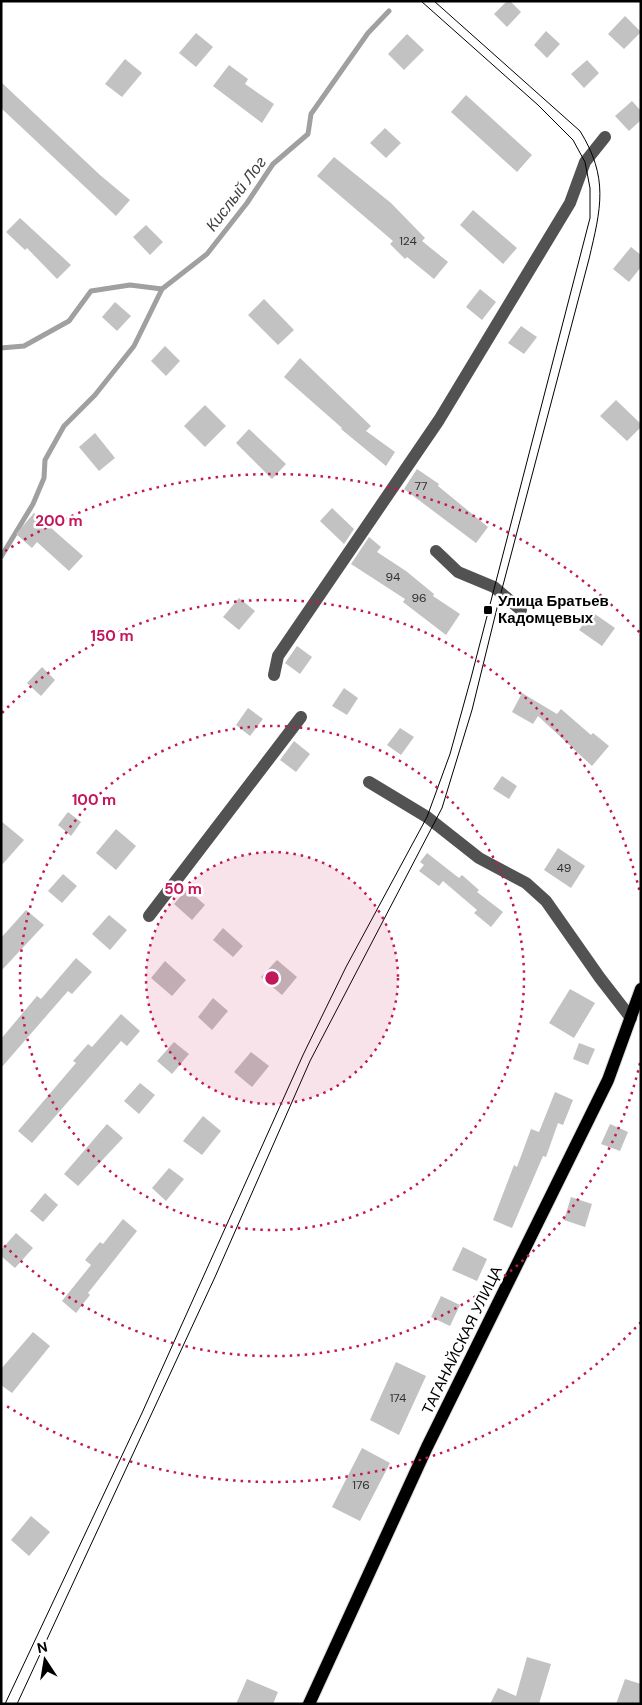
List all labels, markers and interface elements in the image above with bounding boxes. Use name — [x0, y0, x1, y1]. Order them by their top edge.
water label: Кислый Лог — [201, 152, 271, 236]
house number: 124 — [399, 233, 417, 249]
house number: 77 — [415, 478, 427, 494]
text: 200 m — [35, 511, 83, 531]
house number: 94 — [386, 569, 400, 585]
house number: 96 — [411, 590, 427, 606]
place label: Улица Братьев Кадомцевых — [498, 591, 609, 628]
marker: Улица Братьев Кадомцевых — [482, 604, 494, 616]
text: 150 m — [91, 626, 134, 646]
text: 100 m — [72, 790, 116, 810]
house number: 49 — [557, 860, 571, 876]
text: 50 m — [164, 879, 202, 899]
centre of rings — [263, 969, 281, 987]
street label: ТАГАНАЙСКАЯ УЛИЦА — [417, 1263, 507, 1417]
house number: 174 — [390, 1390, 406, 1406]
house number: 176 — [352, 1477, 370, 1493]
north arrow — [20, 1635, 70, 1685]
text: N — [35, 1637, 49, 1657]

